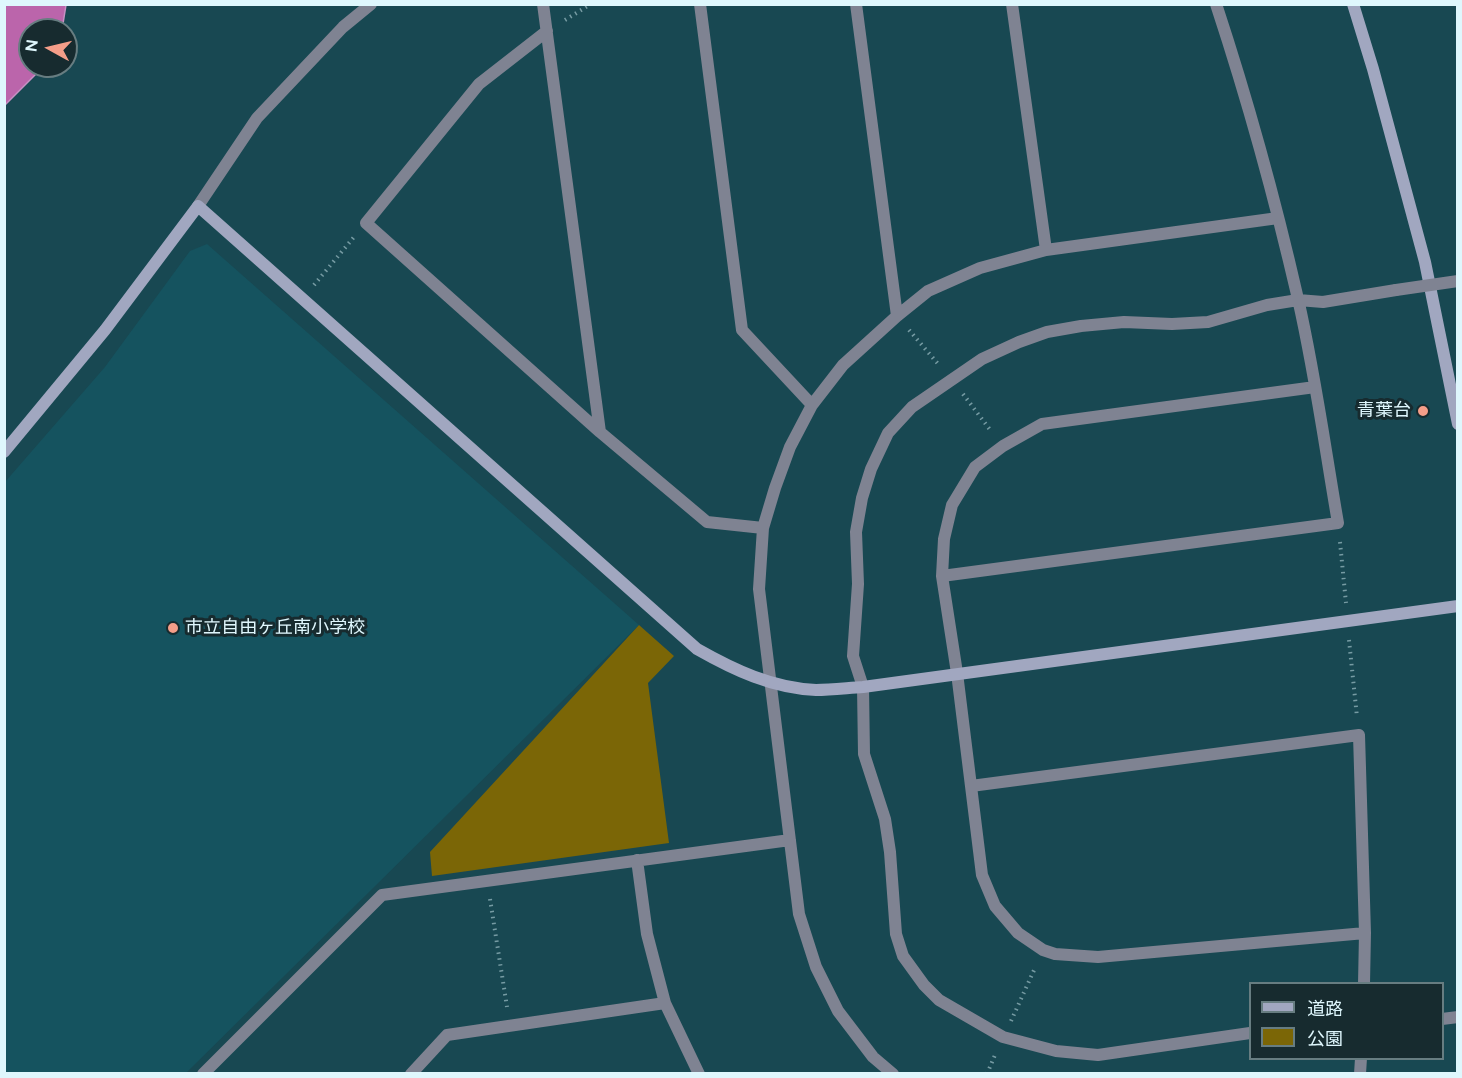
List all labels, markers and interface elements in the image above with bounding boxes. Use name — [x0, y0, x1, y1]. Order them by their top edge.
north arrow — [18, 18, 78, 78]
text: N — [21, 38, 42, 53]
place label: 青葉台 — [1357, 400, 1411, 422]
marker: 青葉台 — [1416, 404, 1430, 418]
place label: 市立自由ヶ丘南小学校 — [185, 617, 365, 639]
marker: 市立自由ヶ丘南小学校 — [166, 621, 180, 635]
legend — [1249, 982, 1444, 1060]
text: 道路 — [1307, 998, 1343, 1020]
text: 公園 — [1307, 1028, 1343, 1050]

